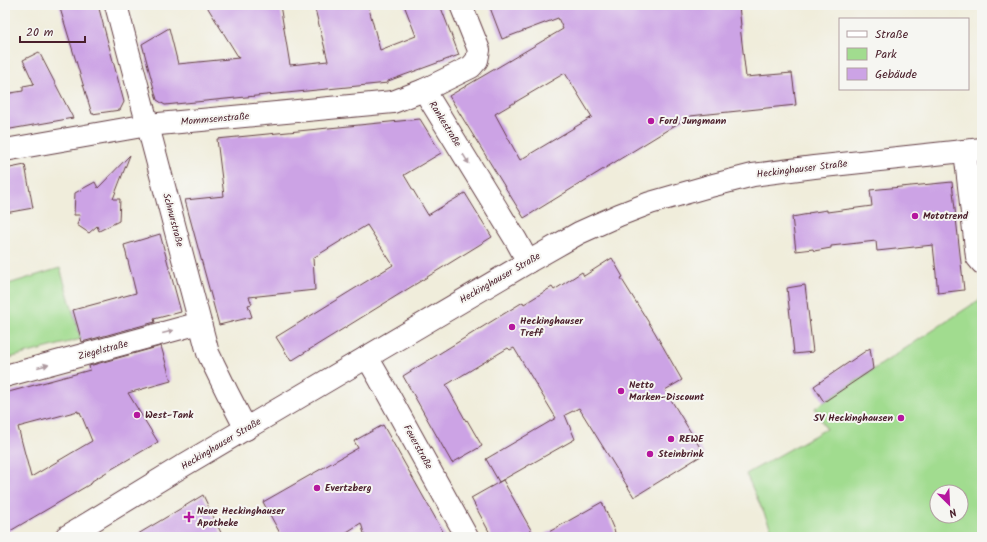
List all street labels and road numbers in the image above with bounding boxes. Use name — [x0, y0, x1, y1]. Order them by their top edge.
street label: Rankestraße — [425, 98, 466, 151]
street label: Mommsenstraße — [180, 108, 251, 130]
street label: Heckinghauser Straße — [756, 155, 849, 183]
street label: Schnurstraße — [158, 191, 188, 249]
street label: Heckinghauser Straße — [456, 248, 544, 308]
street label: Ziegelstraße — [76, 336, 130, 364]
street label: Heckinghauser Straße — [178, 413, 265, 474]
street label: Feuerstraße — [399, 422, 437, 473]

